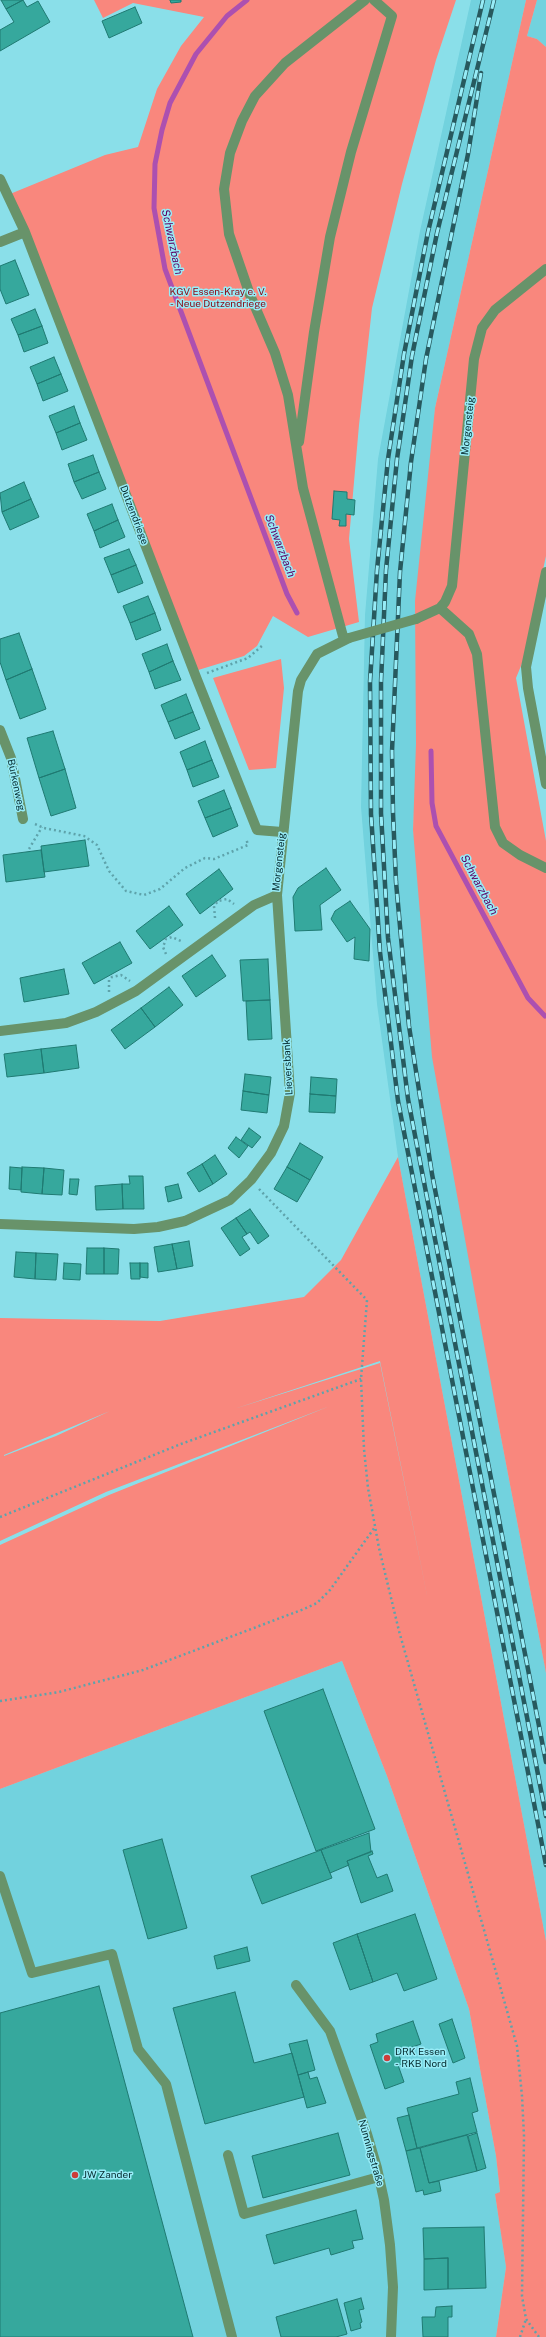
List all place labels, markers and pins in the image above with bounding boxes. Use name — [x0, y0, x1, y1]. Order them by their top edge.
place label: DRK Essen - RKB Nord — [395, 2046, 447, 2070]
marker: DRK Essen - RKB Nord — [382, 2053, 392, 2063]
place label: JW Zander — [83, 2169, 132, 2181]
marker: JW Zander — [70, 2170, 80, 2180]

